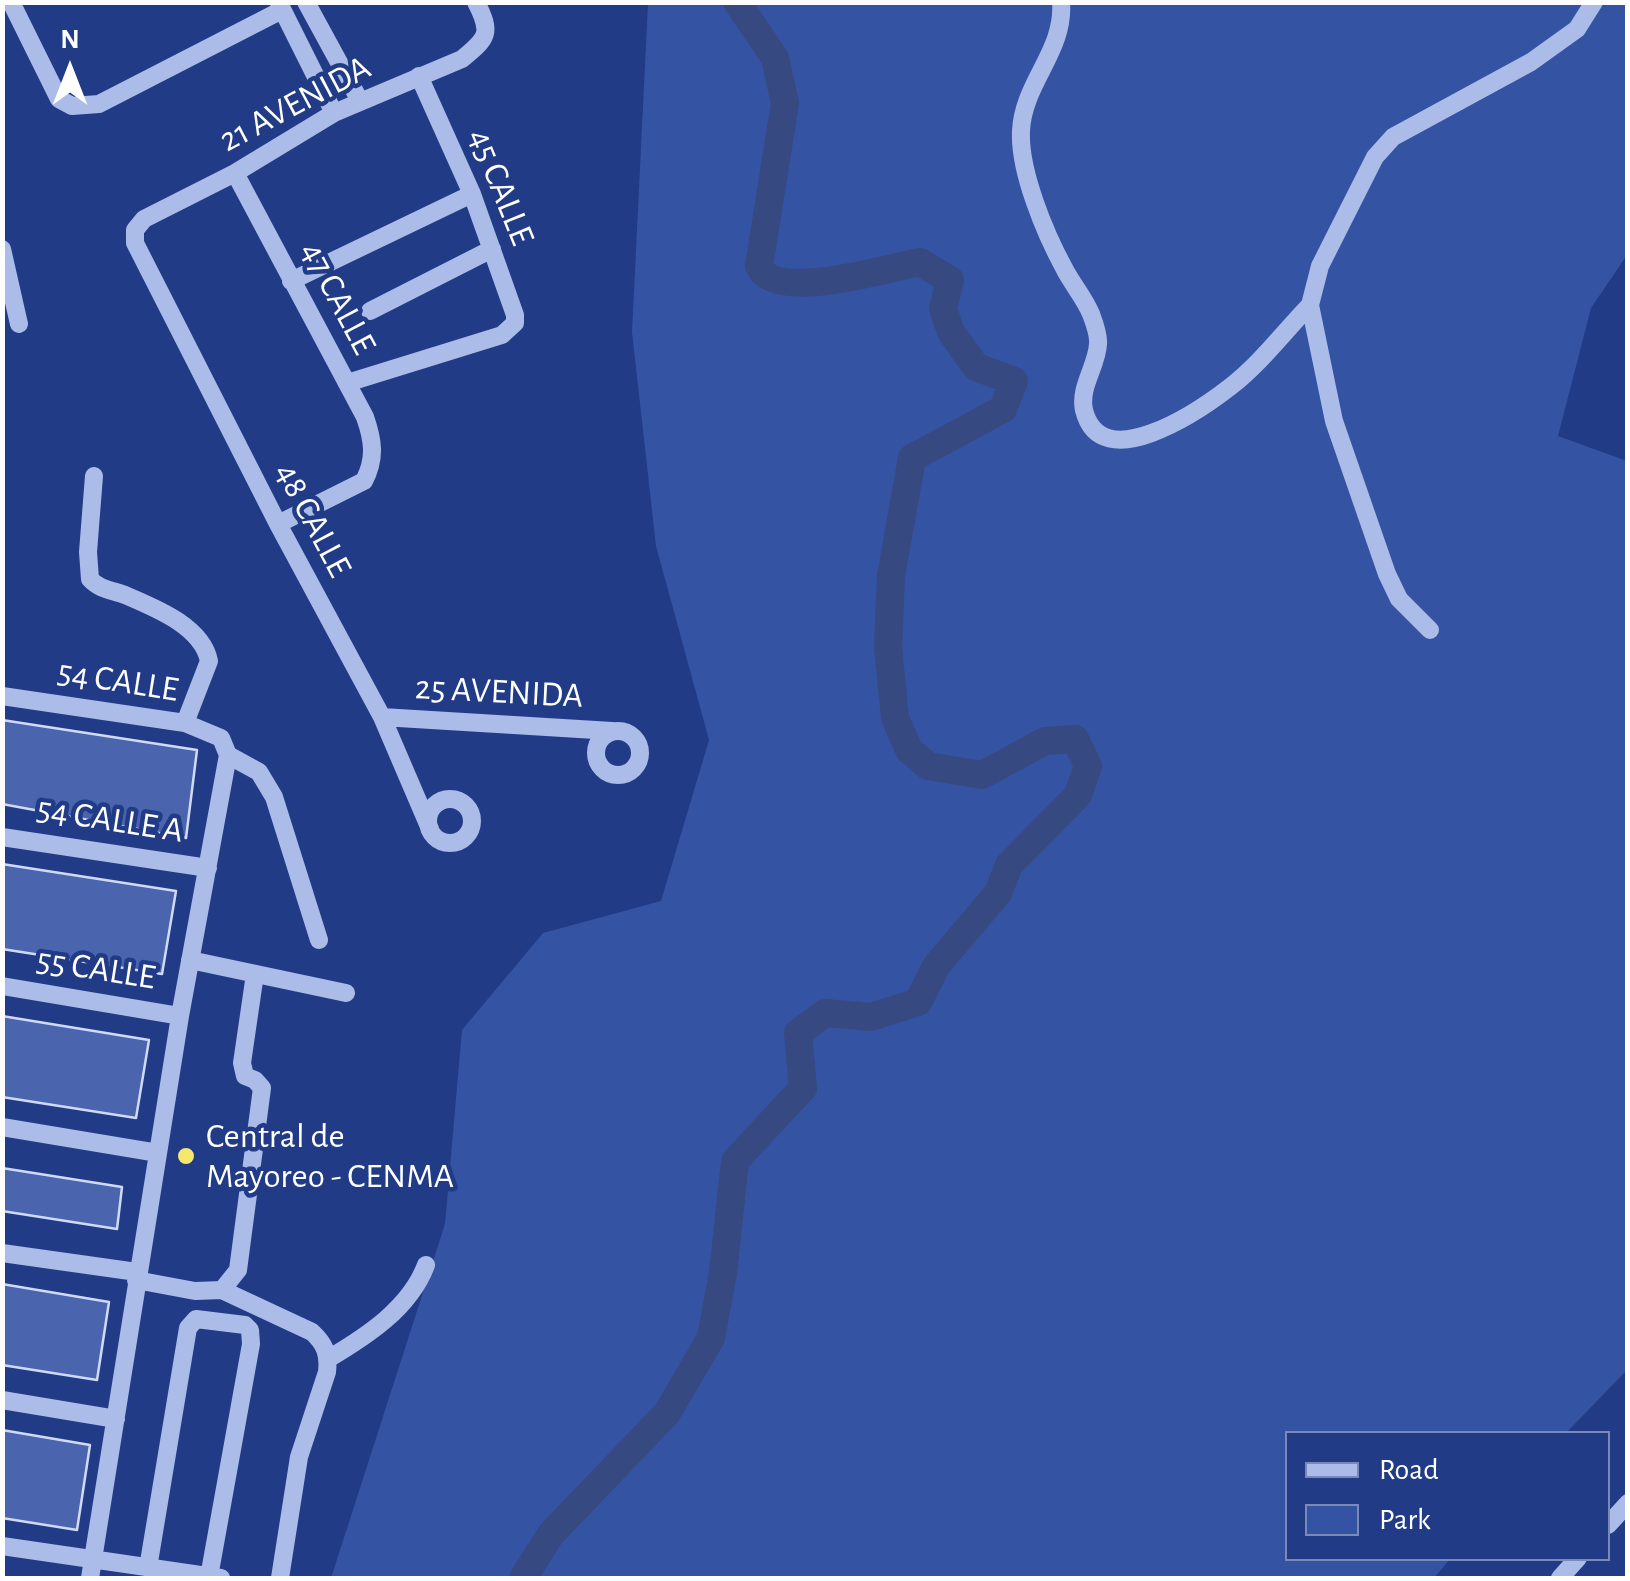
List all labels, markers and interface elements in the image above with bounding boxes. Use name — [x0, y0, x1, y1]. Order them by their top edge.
north arrow — [20, 20, 120, 120]
text: N — [60, 26, 80, 54]
street label: 21 AVENIDA — [212, 47, 378, 161]
street label: 45 CALLE — [459, 123, 543, 251]
street label: 47 CALLE — [291, 234, 385, 362]
street label: 48 CALLE — [265, 456, 361, 584]
street label: 54 CALLE — [55, 651, 181, 711]
street label: 25 AVENIDA — [414, 667, 584, 717]
street label: 54 CALLE A — [34, 788, 186, 852]
street label: 55 CALLE — [34, 939, 158, 999]
place label: Central de Mayoreo - CENMA — [206, 1115, 454, 1197]
marker: Central de Mayoreo - CENMA — [175, 1145, 197, 1167]
legend — [1285, 1431, 1610, 1561]
text: Road — [1379, 1455, 1439, 1485]
text: Park — [1379, 1505, 1431, 1535]

